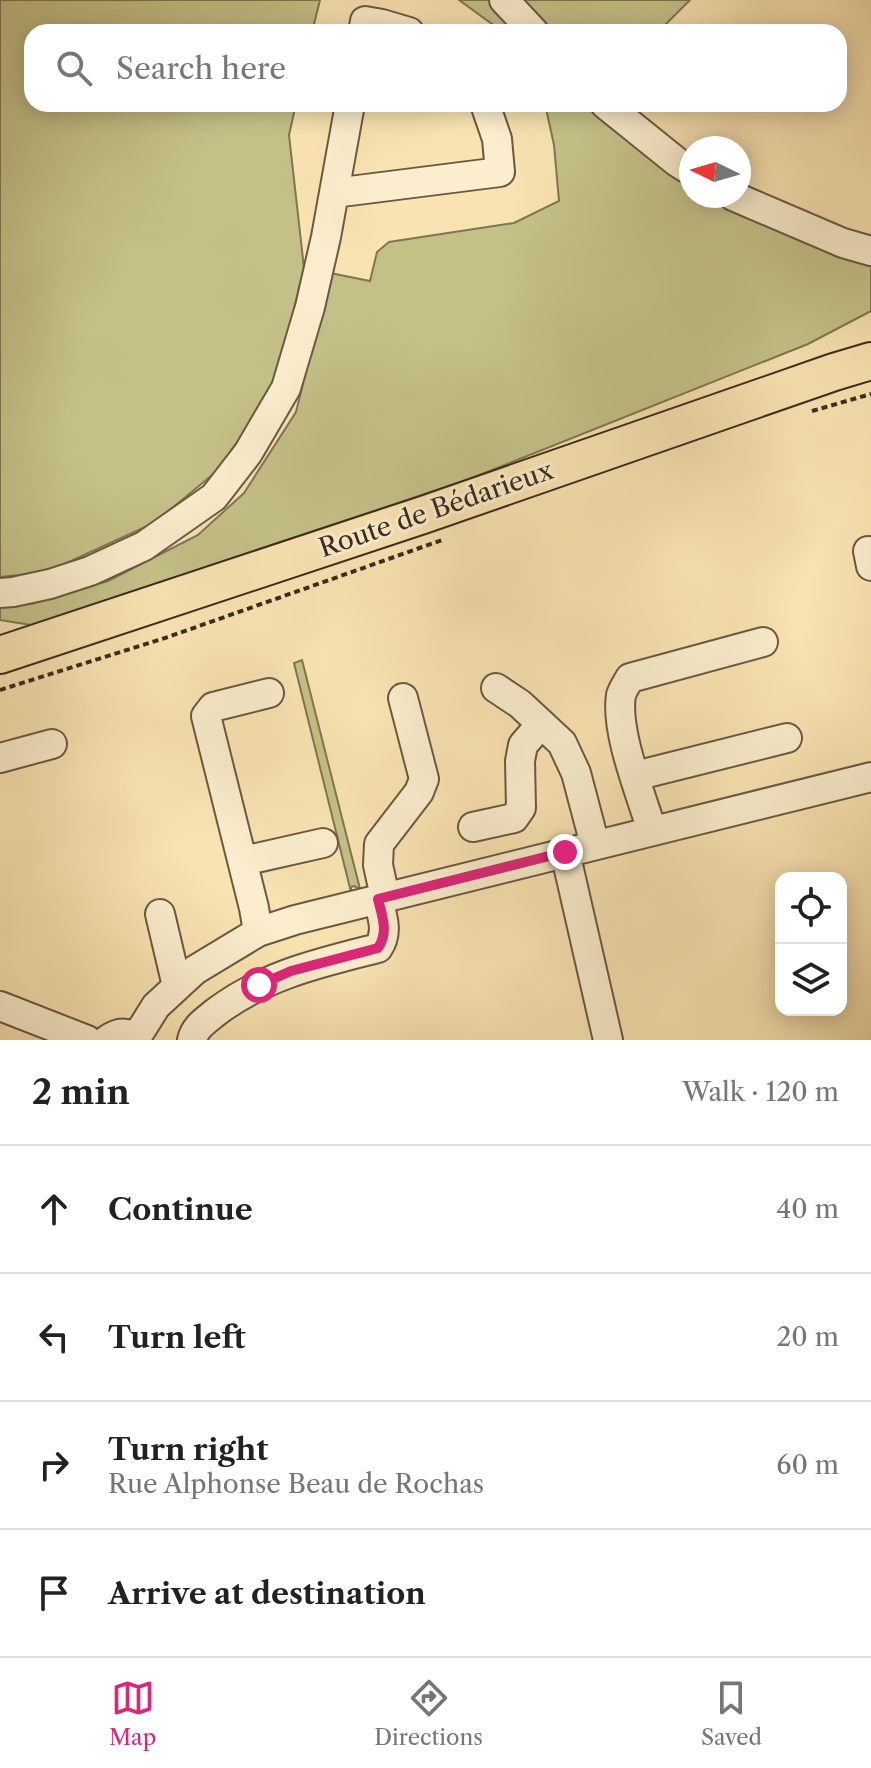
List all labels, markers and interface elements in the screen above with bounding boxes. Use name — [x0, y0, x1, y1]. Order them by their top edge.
search box — [24, 24, 847, 112]
icon: search — [52, 46, 96, 90]
text: Search here — [116, 50, 286, 87]
north arrow — [679, 136, 751, 208]
street label: Route de Bédarieux — [315, 454, 558, 564]
route end — [547, 834, 583, 870]
map controls — [775, 872, 847, 1016]
button: locate — [775, 872, 847, 944]
button: layers — [775, 944, 847, 1016]
route start — [241, 967, 277, 1003]
text: 2 min — [32, 1071, 130, 1113]
text: Walk · 120 m — [682, 1076, 839, 1108]
icon: ahead — [32, 1187, 76, 1231]
text: Continue — [108, 1191, 253, 1228]
text: 40 m — [776, 1193, 839, 1225]
icon: left — [32, 1315, 76, 1359]
text: Turn left — [108, 1319, 245, 1356]
text: 20 m — [776, 1321, 839, 1353]
text: Turn right — [108, 1431, 268, 1468]
icon: right — [32, 1443, 76, 1487]
text: 60 m — [776, 1449, 839, 1481]
text: Rue Alphonse Beau de Rochas — [108, 1468, 484, 1500]
icon: arrive — [32, 1571, 76, 1615]
text: Arrive at destination — [108, 1575, 426, 1612]
tab: Map — [109, 1676, 156, 1751]
tab: Directions — [374, 1676, 483, 1751]
tab: Saved — [701, 1676, 762, 1751]

